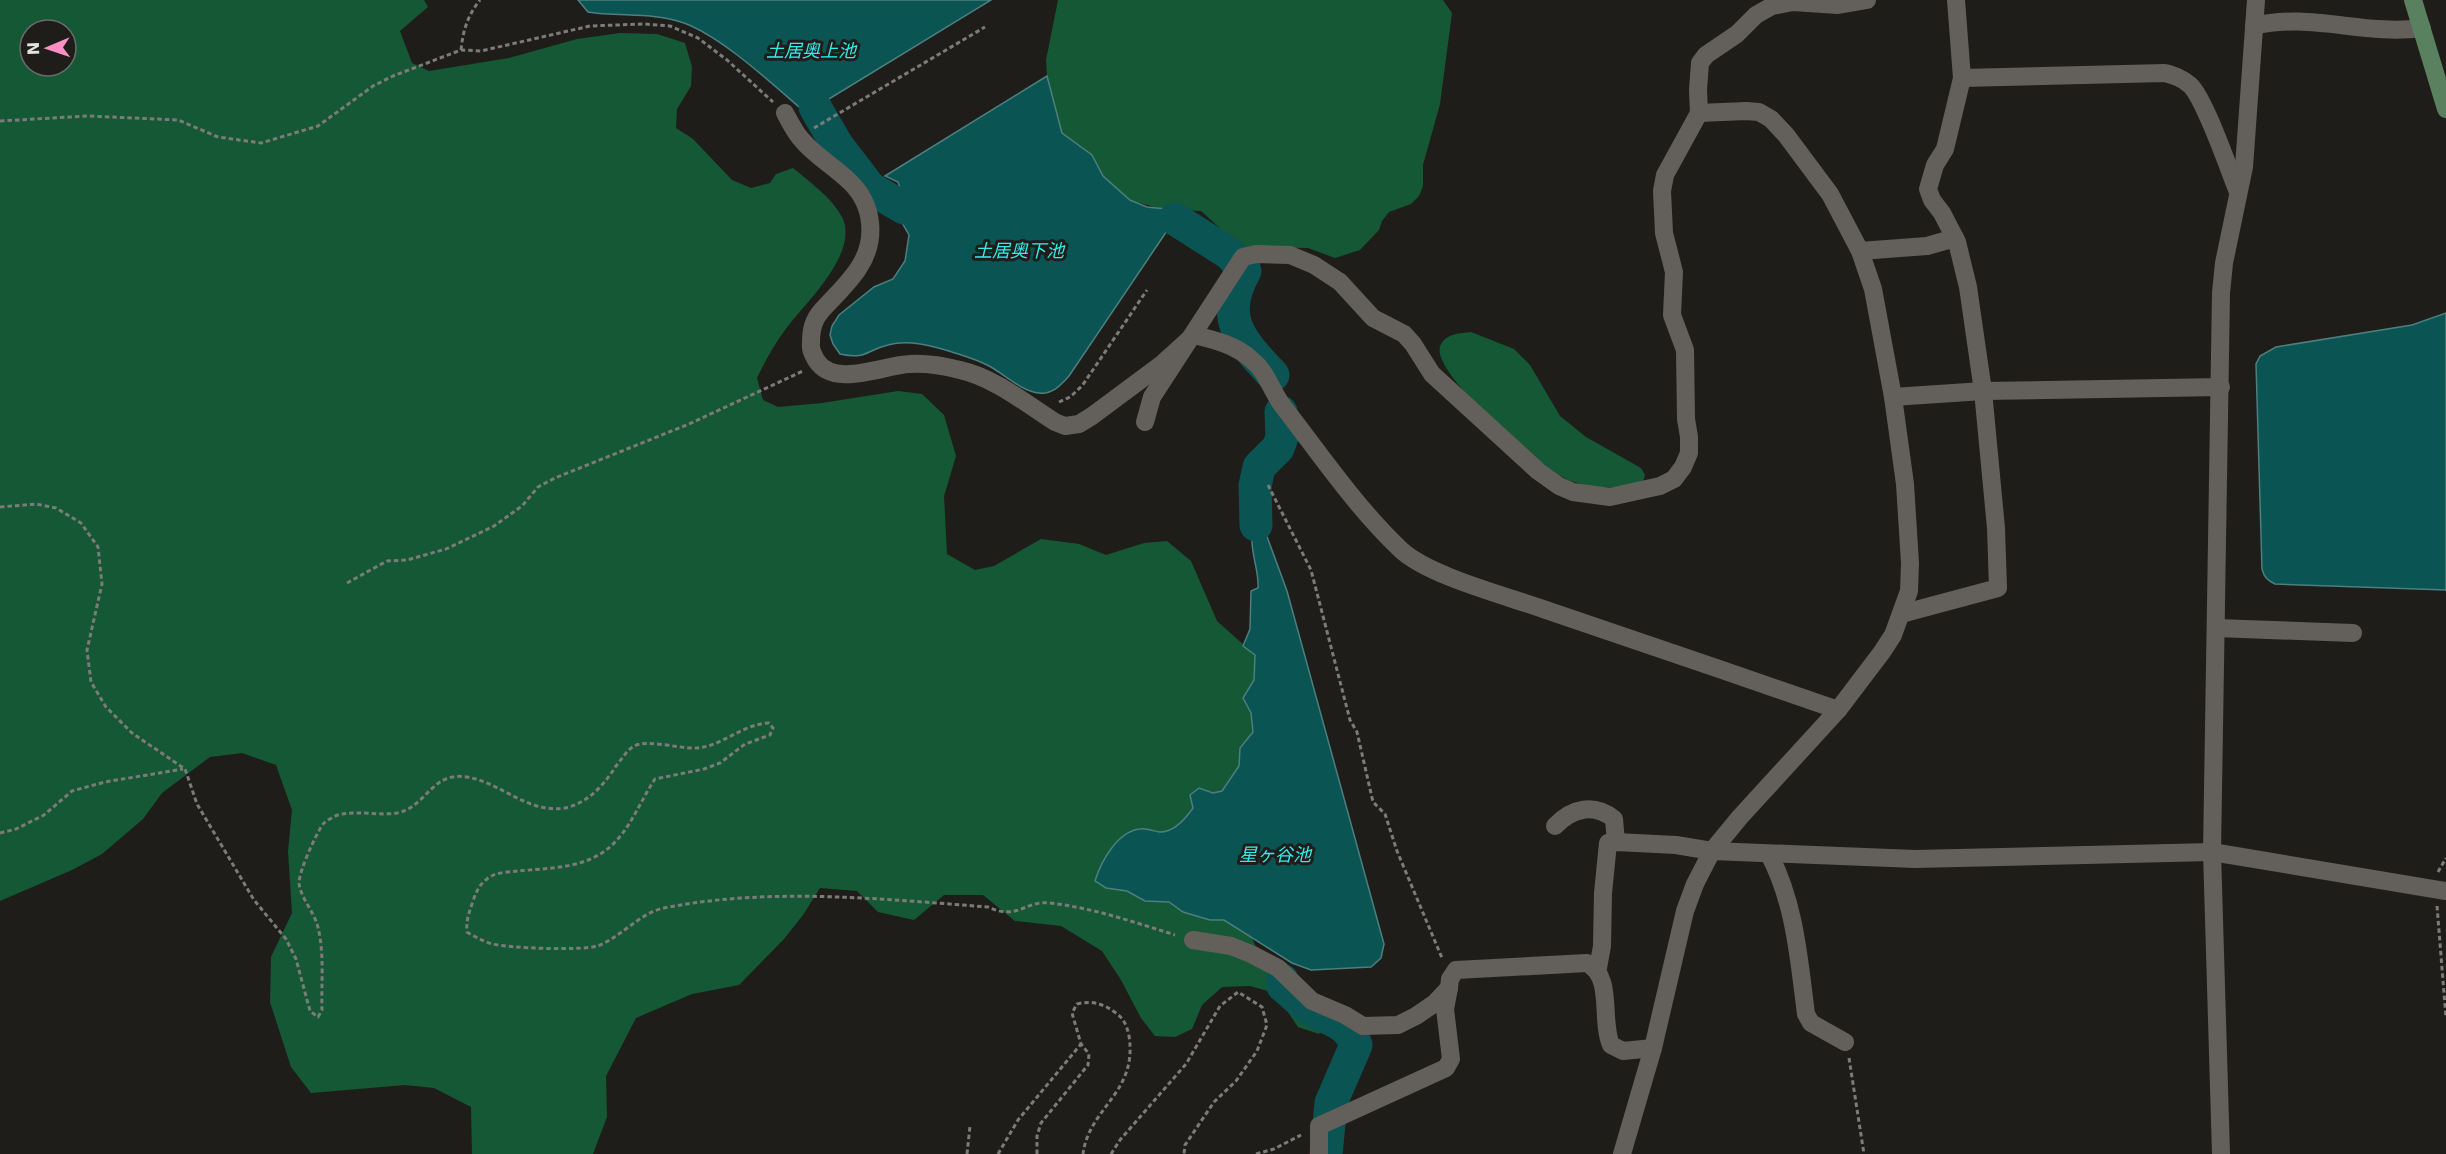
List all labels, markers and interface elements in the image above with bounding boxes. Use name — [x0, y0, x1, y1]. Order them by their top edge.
north arrow — [18, 18, 78, 78]
water label: 土居奥上池 — [766, 40, 858, 61]
text: N — [24, 41, 43, 56]
water label: 土居奥下池 — [974, 240, 1066, 261]
water label: 星ヶ谷池 — [1239, 844, 1313, 865]

